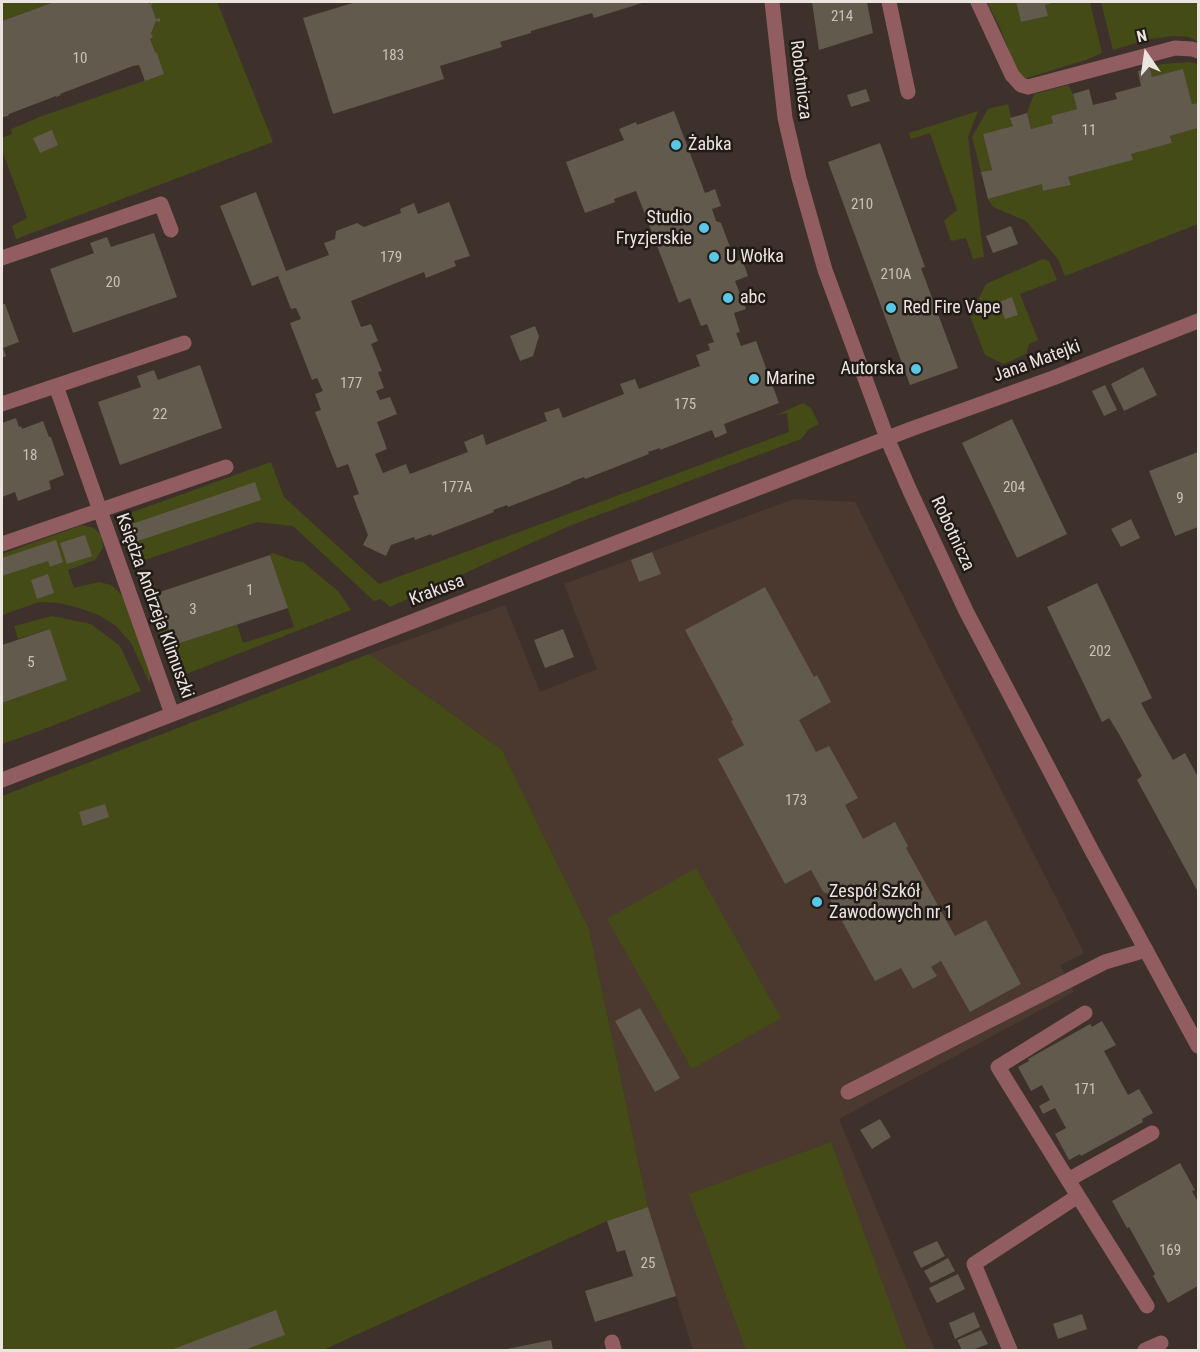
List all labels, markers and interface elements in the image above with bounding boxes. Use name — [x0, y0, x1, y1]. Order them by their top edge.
house number: 214 — [831, 8, 853, 26]
north arrow — [1116, 24, 1176, 84]
text: N — [1135, 26, 1149, 46]
street label: Robotnicza — [784, 39, 816, 121]
house number: 183 — [382, 47, 404, 65]
house number: 10 — [73, 50, 87, 68]
house number: 11 — [1082, 122, 1096, 140]
place label: Żabka — [688, 134, 732, 156]
marker: Żabka — [669, 138, 683, 152]
house number: 210 — [851, 196, 873, 214]
place label: Studio Fryzjerskie — [616, 207, 692, 250]
marker: Studio Fryzjerskie — [697, 221, 711, 235]
place label: U Wołka — [726, 246, 784, 268]
house number: 179 — [380, 249, 402, 267]
marker: U Wołka — [707, 250, 721, 264]
house number: 210A — [881, 266, 911, 284]
house number: 20 — [106, 274, 120, 292]
place label: abc — [740, 287, 766, 309]
marker: abc — [721, 291, 735, 305]
place label: Red Fire Vape — [903, 297, 1000, 319]
marker: Red Fire Vape — [884, 301, 898, 315]
street label: Jana Matejki — [991, 336, 1083, 388]
place label: Autorska — [840, 358, 904, 380]
marker: Autorska — [909, 362, 923, 376]
place label: Marine — [766, 368, 815, 390]
marker: Marine — [747, 372, 761, 386]
house number: 177 — [340, 375, 362, 393]
house number: 175 — [674, 396, 696, 414]
house number: 22 — [153, 406, 167, 424]
house number: 18 — [23, 447, 37, 465]
house number: 177A — [442, 479, 472, 497]
house number: 204 — [1003, 479, 1025, 497]
house number: 9 — [1176, 490, 1184, 508]
street label: Robotnicza — [925, 493, 979, 575]
street label: Księdza Andrzeja Klimuszki — [110, 511, 198, 701]
street label: Krakusa — [406, 571, 468, 611]
house number: 1 — [246, 582, 254, 600]
house number: 3 — [189, 601, 197, 619]
house number: 202 — [1089, 643, 1111, 661]
house number: 5 — [27, 654, 35, 672]
house number: 173 — [785, 792, 807, 810]
place label: Zespół Szkół Zawodowych nr 1 — [829, 881, 953, 924]
marker: Zespół Szkół Zawodowych nr 1 — [810, 895, 824, 909]
house number: 171 — [1074, 1081, 1096, 1099]
house number: 169 — [1159, 1242, 1181, 1260]
house number: 25 — [641, 1255, 655, 1273]

